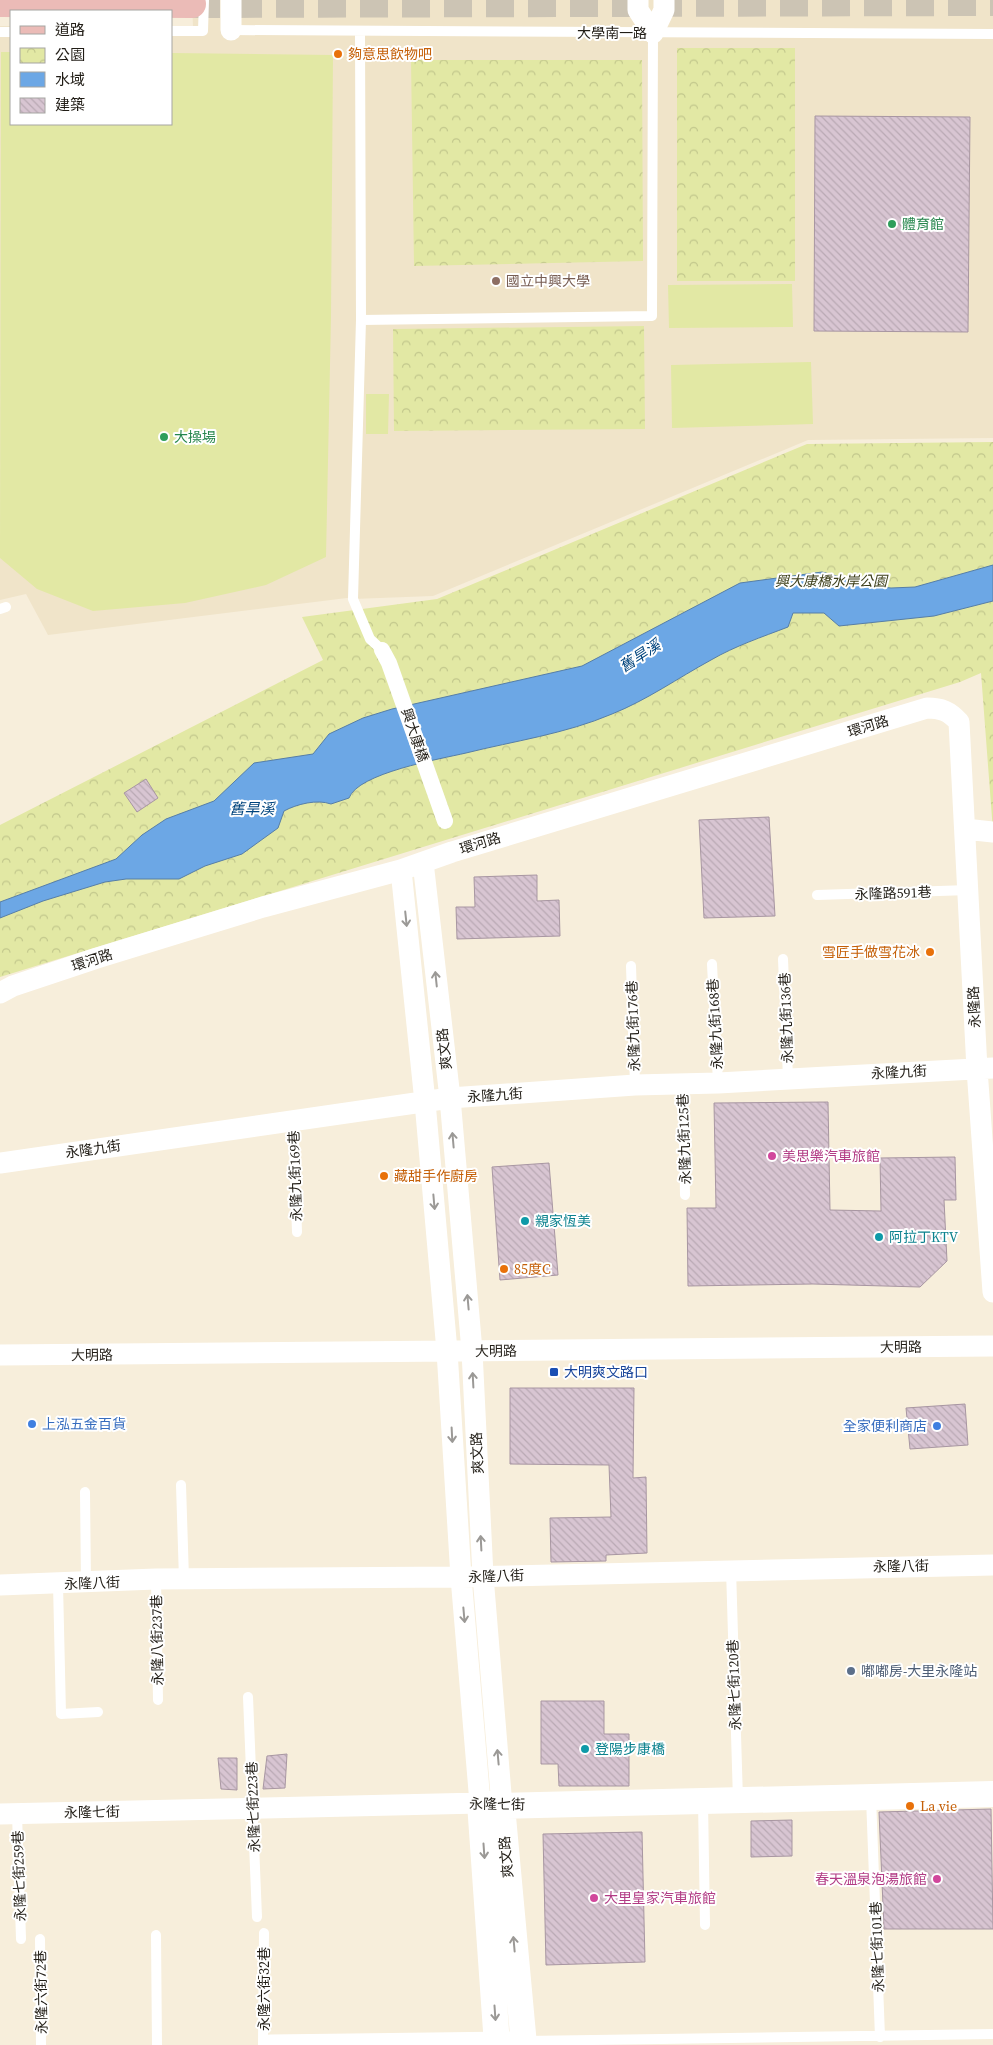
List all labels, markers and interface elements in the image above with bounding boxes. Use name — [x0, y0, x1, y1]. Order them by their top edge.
legend — [10, 10, 172, 125]
text: 道路 — [55, 19, 85, 40]
street label: 大學南一路 — [577, 23, 647, 43]
text: 公園 — [55, 44, 85, 65]
place label: 夠意思飲物吧 — [348, 44, 432, 64]
marker: 夠意思飲物吧 — [332, 48, 344, 60]
text: 水域 — [55, 69, 85, 90]
text: 建築 — [55, 94, 85, 115]
place label: 體育館 — [902, 214, 944, 234]
marker: 體育館 — [886, 218, 898, 230]
place label: 國立中興大學 — [506, 271, 590, 291]
marker: 國立中興大學 — [490, 275, 502, 287]
place label: 大操場 — [174, 427, 216, 447]
marker: 大操場 — [158, 431, 170, 443]
park label: 興大康橋水岸公園 — [775, 571, 889, 591]
water label: 舊旱溪 — [615, 633, 666, 677]
street label: 興大康橋 — [396, 705, 434, 765]
street label: 環河路 — [845, 710, 891, 742]
water label: 舊旱溪 — [229, 798, 276, 819]
street label: 環河路 — [457, 827, 503, 859]
street label: 永隆路591巷 — [854, 882, 932, 904]
one-way arrow — [401, 910, 411, 926]
place label: 雪匠手做雪花冰 — [822, 942, 920, 962]
street label: 環河路 — [69, 944, 115, 976]
marker: 雪匠手做雪花冰 — [924, 946, 936, 958]
one-way arrow — [431, 971, 441, 987]
street label: 永隆九街136巷 — [774, 972, 798, 1064]
street label: 永隆九街168巷 — [703, 978, 727, 1070]
street label: 永隆九街176巷 — [621, 980, 645, 1072]
street label: 永隆路 — [963, 986, 985, 1028]
street label: 爽文路 — [432, 1027, 456, 1071]
street label: 永隆九街 — [871, 1061, 927, 1083]
street label: 永隆九街 — [466, 1083, 524, 1107]
street label: 永隆九街125巷 — [672, 1093, 696, 1185]
street label: 永隆九街169巷 — [283, 1130, 307, 1222]
one-way arrow — [449, 1133, 458, 1149]
street label: 永隆九街 — [64, 1135, 122, 1163]
place label: 美思樂汽車旅館 — [782, 1146, 880, 1166]
marker: 美思樂汽車旅館 — [766, 1150, 778, 1162]
place label: 藏甜手作廚房 — [394, 1166, 478, 1186]
marker: 藏甜手作廚房 — [378, 1170, 390, 1182]
one-way arrow — [429, 1194, 439, 1210]
place label: 親家恆美 — [535, 1211, 591, 1231]
marker: 親家恆美 — [519, 1215, 531, 1227]
place label: 阿拉丁KTV — [889, 1227, 959, 1247]
marker: 阿拉丁KTV — [873, 1231, 885, 1243]
place label: 85度C — [514, 1259, 551, 1279]
marker: 85度C — [498, 1263, 510, 1275]
one-way arrow — [463, 1295, 472, 1311]
street label: 大明路 — [880, 1337, 922, 1357]
street label: 大明路 — [475, 1341, 517, 1361]
street label: 大明路 — [71, 1345, 113, 1365]
place label: 大明爽文路口 — [564, 1362, 648, 1382]
marker: 大明爽文路口 — [548, 1366, 560, 1378]
one-way arrow — [469, 1373, 478, 1389]
place label: 上泓五金百貨 — [42, 1414, 126, 1434]
place label: 全家便利商店 — [843, 1416, 927, 1436]
marker: 上泓五金百貨 — [26, 1418, 38, 1430]
marker: 全家便利商店 — [931, 1420, 943, 1432]
one-way arrow — [448, 1427, 457, 1443]
street label: 爽文路 — [466, 1432, 488, 1474]
one-way arrow — [477, 1535, 486, 1551]
street label: 永隆八街 — [873, 1556, 929, 1576]
street label: 永隆八街 — [468, 1565, 524, 1587]
street label: 永隆八街 — [64, 1572, 120, 1594]
street label: 永隆八街237巷 — [146, 1594, 168, 1686]
one-way arrow — [459, 1606, 469, 1622]
street label: 永隆七街120巷 — [722, 1639, 746, 1731]
place label: 嘟嘟房-大里永隆站 — [861, 1661, 977, 1681]
marker: 嘟嘟房-大里永隆站 — [845, 1665, 857, 1677]
place label: 登陽步康橋 — [595, 1739, 665, 1759]
marker: 登陽步康橋 — [579, 1743, 591, 1755]
one-way arrow — [493, 1749, 502, 1765]
street label: 永隆七街223巷 — [241, 1761, 265, 1853]
street label: 永隆七街 — [469, 1794, 525, 1814]
place label: La vie — [920, 1796, 957, 1816]
marker: La vie — [904, 1800, 916, 1812]
street label: 永隆七街 — [64, 1802, 120, 1822]
street label: 永隆七街259巷 — [7, 1830, 31, 1922]
street label: 爽文路 — [494, 1835, 518, 1879]
one-way arrow — [479, 1843, 488, 1859]
place label: 春天溫泉泡湯旅館 — [815, 1869, 927, 1889]
marker: 春天溫泉泡湯旅館 — [931, 1873, 943, 1885]
place label: 大里皇家汽車旅館 — [604, 1888, 716, 1908]
marker: 大里皇家汽車旅館 — [588, 1892, 600, 1904]
street label: 永隆七街101巷 — [865, 1901, 889, 1993]
one-way arrow — [510, 1936, 519, 1952]
street label: 永隆六街32巷 — [254, 1947, 274, 2031]
street label: 永隆六街72巷 — [30, 1950, 52, 2034]
one-way arrow — [491, 2005, 500, 2021]

